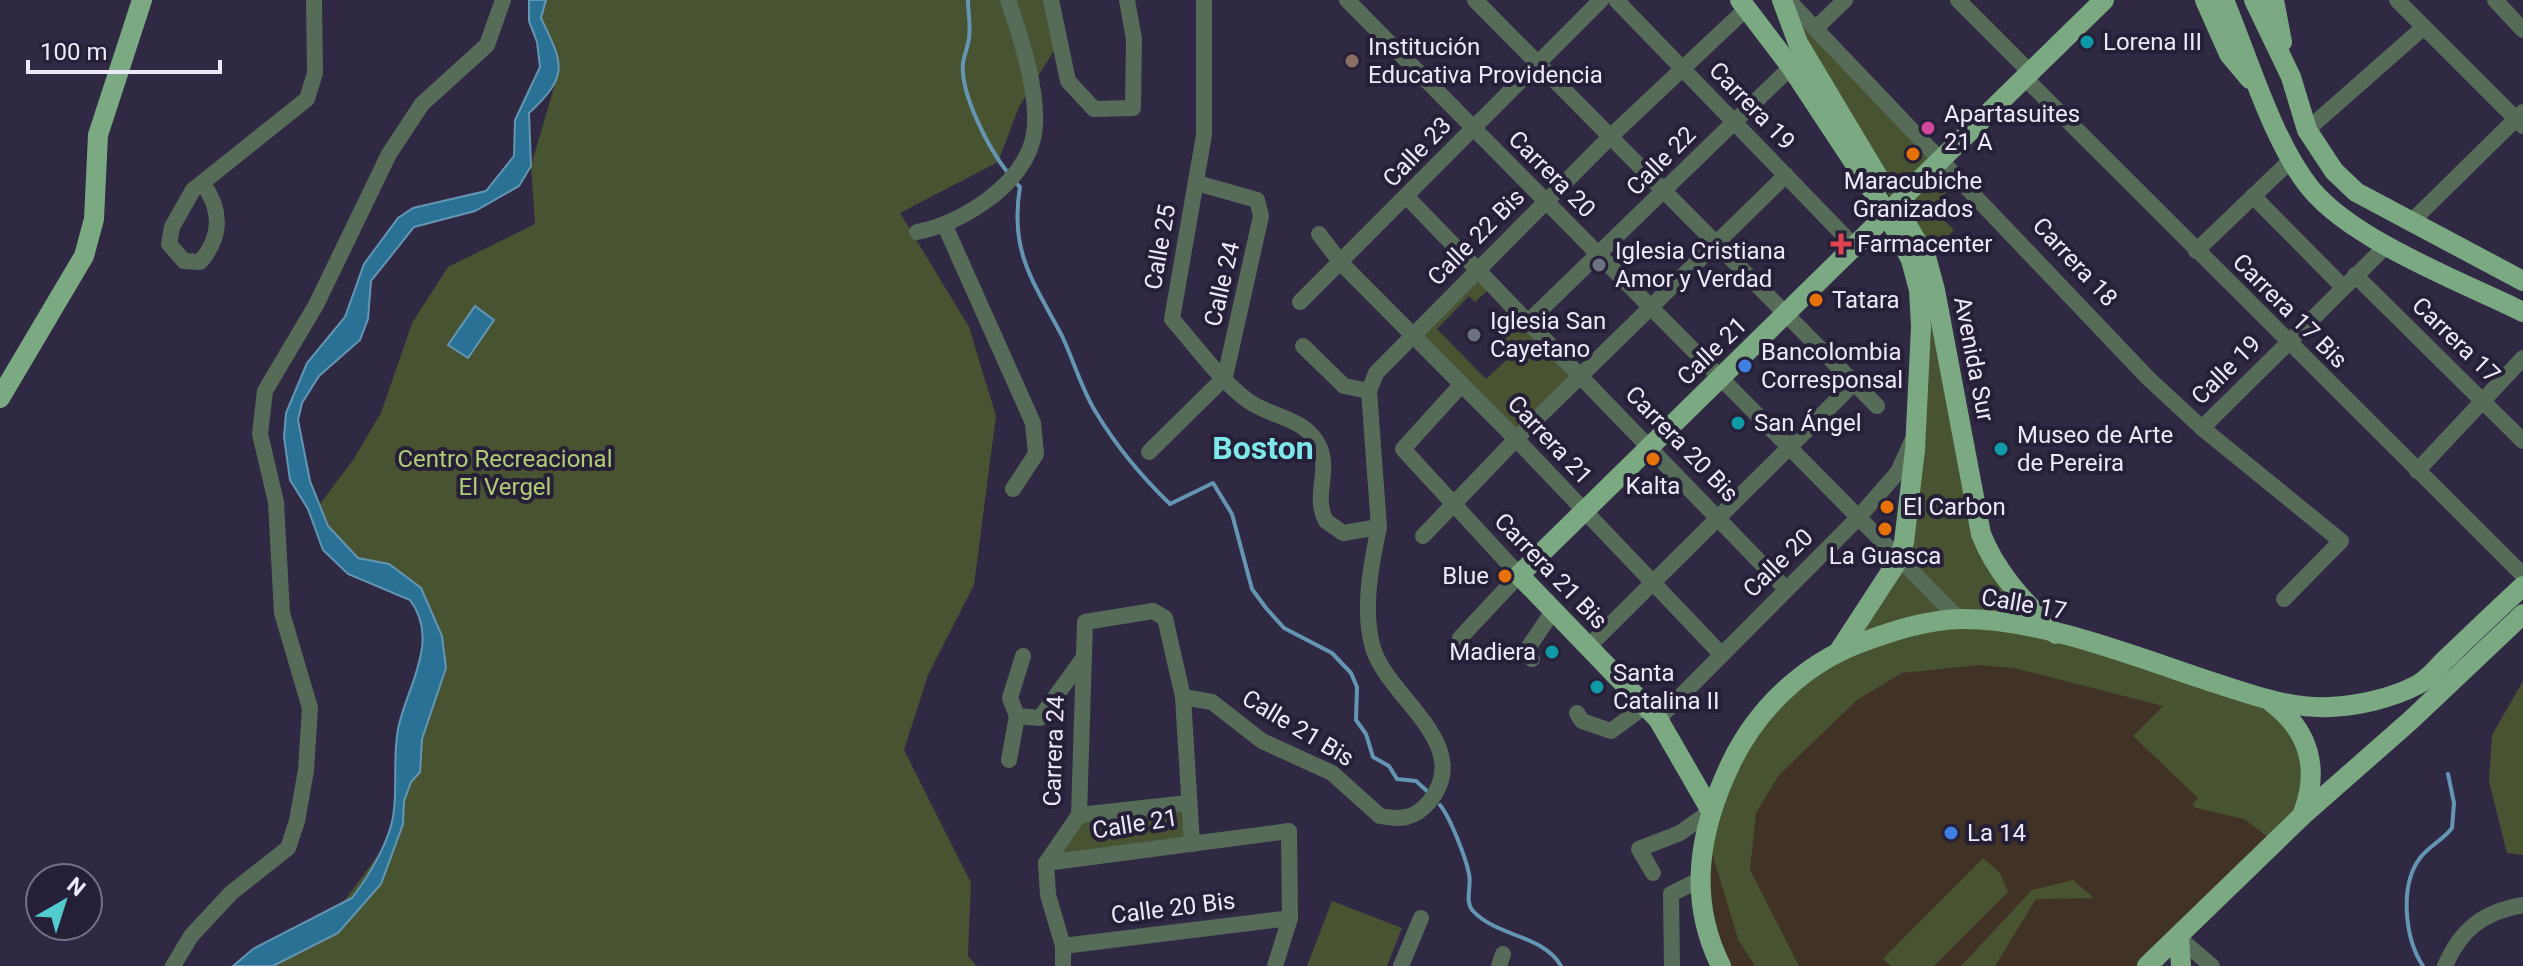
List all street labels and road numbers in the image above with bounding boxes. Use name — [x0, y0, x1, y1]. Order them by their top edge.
street label: Carrera 19 — [1703, 56, 1801, 156]
street label: Calle 23 — [1377, 111, 1457, 193]
street label: Calle 22 — [1621, 121, 1701, 201]
street label: Carrera 20 — [1503, 125, 1601, 223]
street label: Calle 22 Bis — [1422, 183, 1530, 291]
street label: Calle 25 — [1139, 202, 1181, 292]
street label: Carrera 18 — [2027, 212, 2123, 312]
street label: Calle 24 — [1199, 239, 1245, 329]
street label: Carrera 17 Bis — [2227, 248, 2353, 374]
street label: Carrera 17 — [2406, 291, 2506, 389]
street label: Avenida Sur — [1948, 294, 2000, 424]
street label: Calle 21 — [1671, 311, 1753, 391]
street label: Calle 19 — [2186, 330, 2266, 410]
street label: Carrera 20 Bis — [1620, 380, 1744, 508]
street label: Carrera 21 — [1502, 390, 1598, 490]
street label: Carrera 21 Bis — [1489, 507, 1613, 635]
street label: Calle 20 — [1737, 523, 1819, 603]
street label: Calle 17 — [1979, 583, 2069, 625]
street label: Calle 21 Bis — [1237, 684, 1359, 772]
street label: Carrera 24 — [1038, 695, 1070, 807]
street label: Calle 21 — [1090, 803, 1180, 845]
street label: Calle 20 Bis — [1109, 886, 1237, 930]

